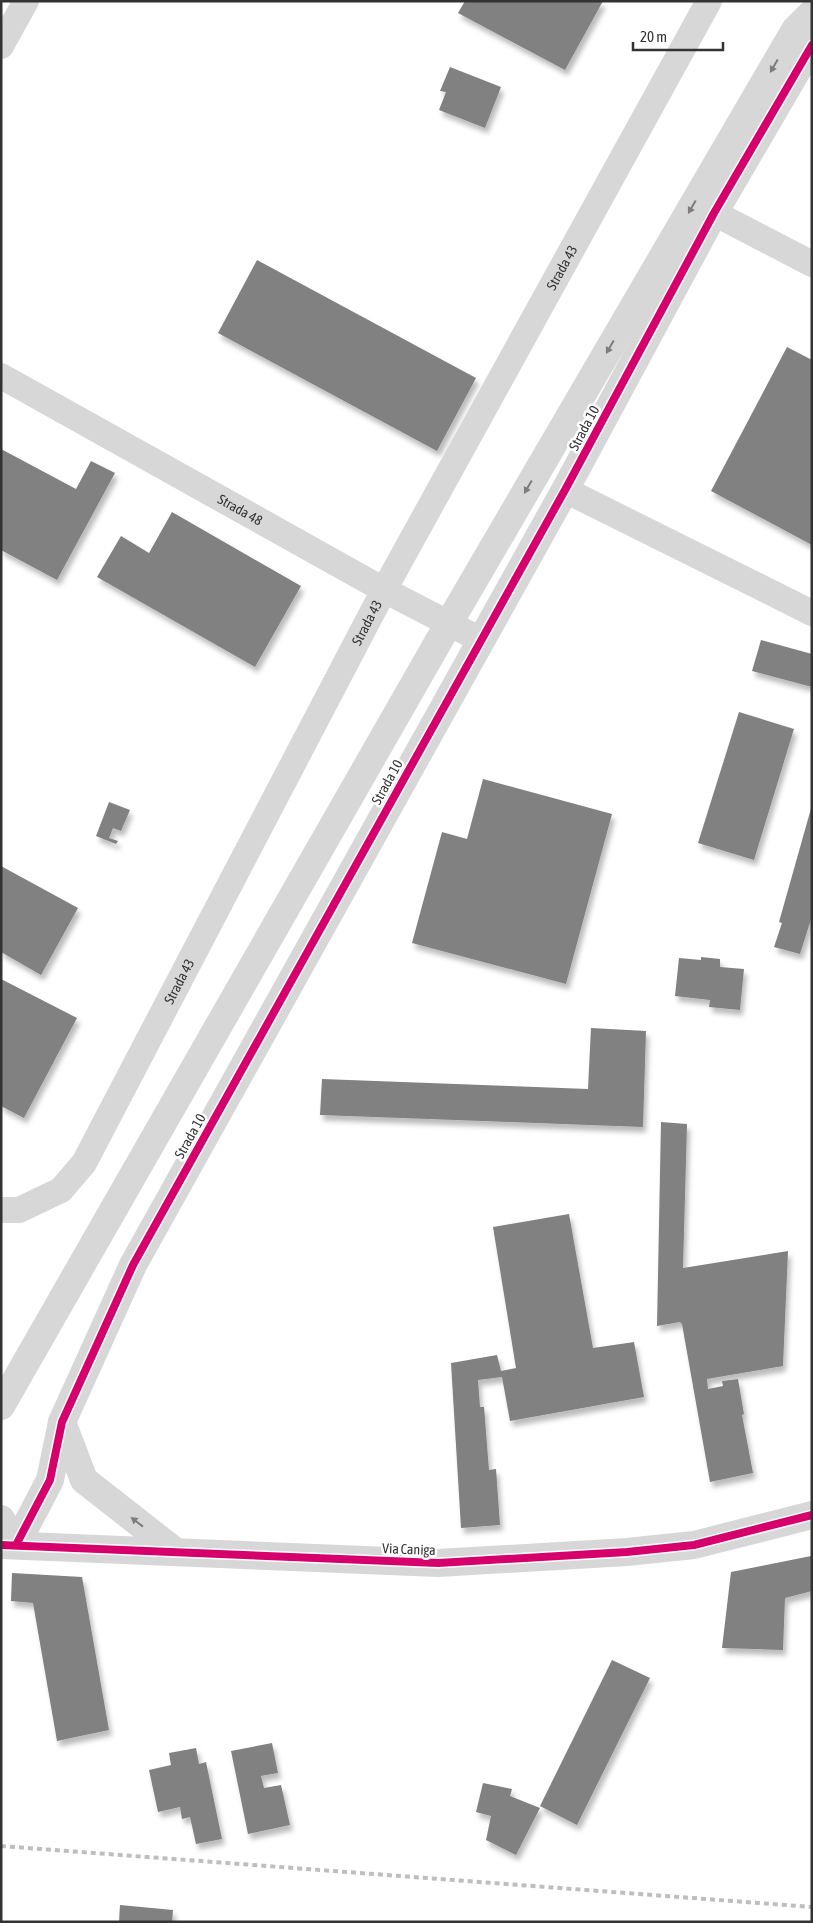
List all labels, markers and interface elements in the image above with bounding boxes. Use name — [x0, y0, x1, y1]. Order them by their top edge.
scale bar — [633, 20, 723, 52]
text: 20 m — [640, 28, 667, 45]
one-way arrow — [769, 60, 778, 73]
one-way arrow — [687, 200, 696, 213]
street label: Strada 43 — [543, 242, 581, 293]
one-way arrow — [605, 341, 614, 354]
street label: Strada 10 — [566, 402, 603, 453]
one-way arrow — [523, 481, 532, 494]
street label: Strada 48 — [215, 491, 266, 529]
street label: Strada 43 — [349, 597, 385, 648]
street label: Strada 10 — [368, 757, 406, 807]
street label: Strada 43 — [161, 956, 197, 1007]
street label: Strada 10 — [171, 1111, 209, 1161]
one-way arrow — [130, 1517, 144, 1527]
street label: Via Caniga — [382, 1540, 436, 1558]

